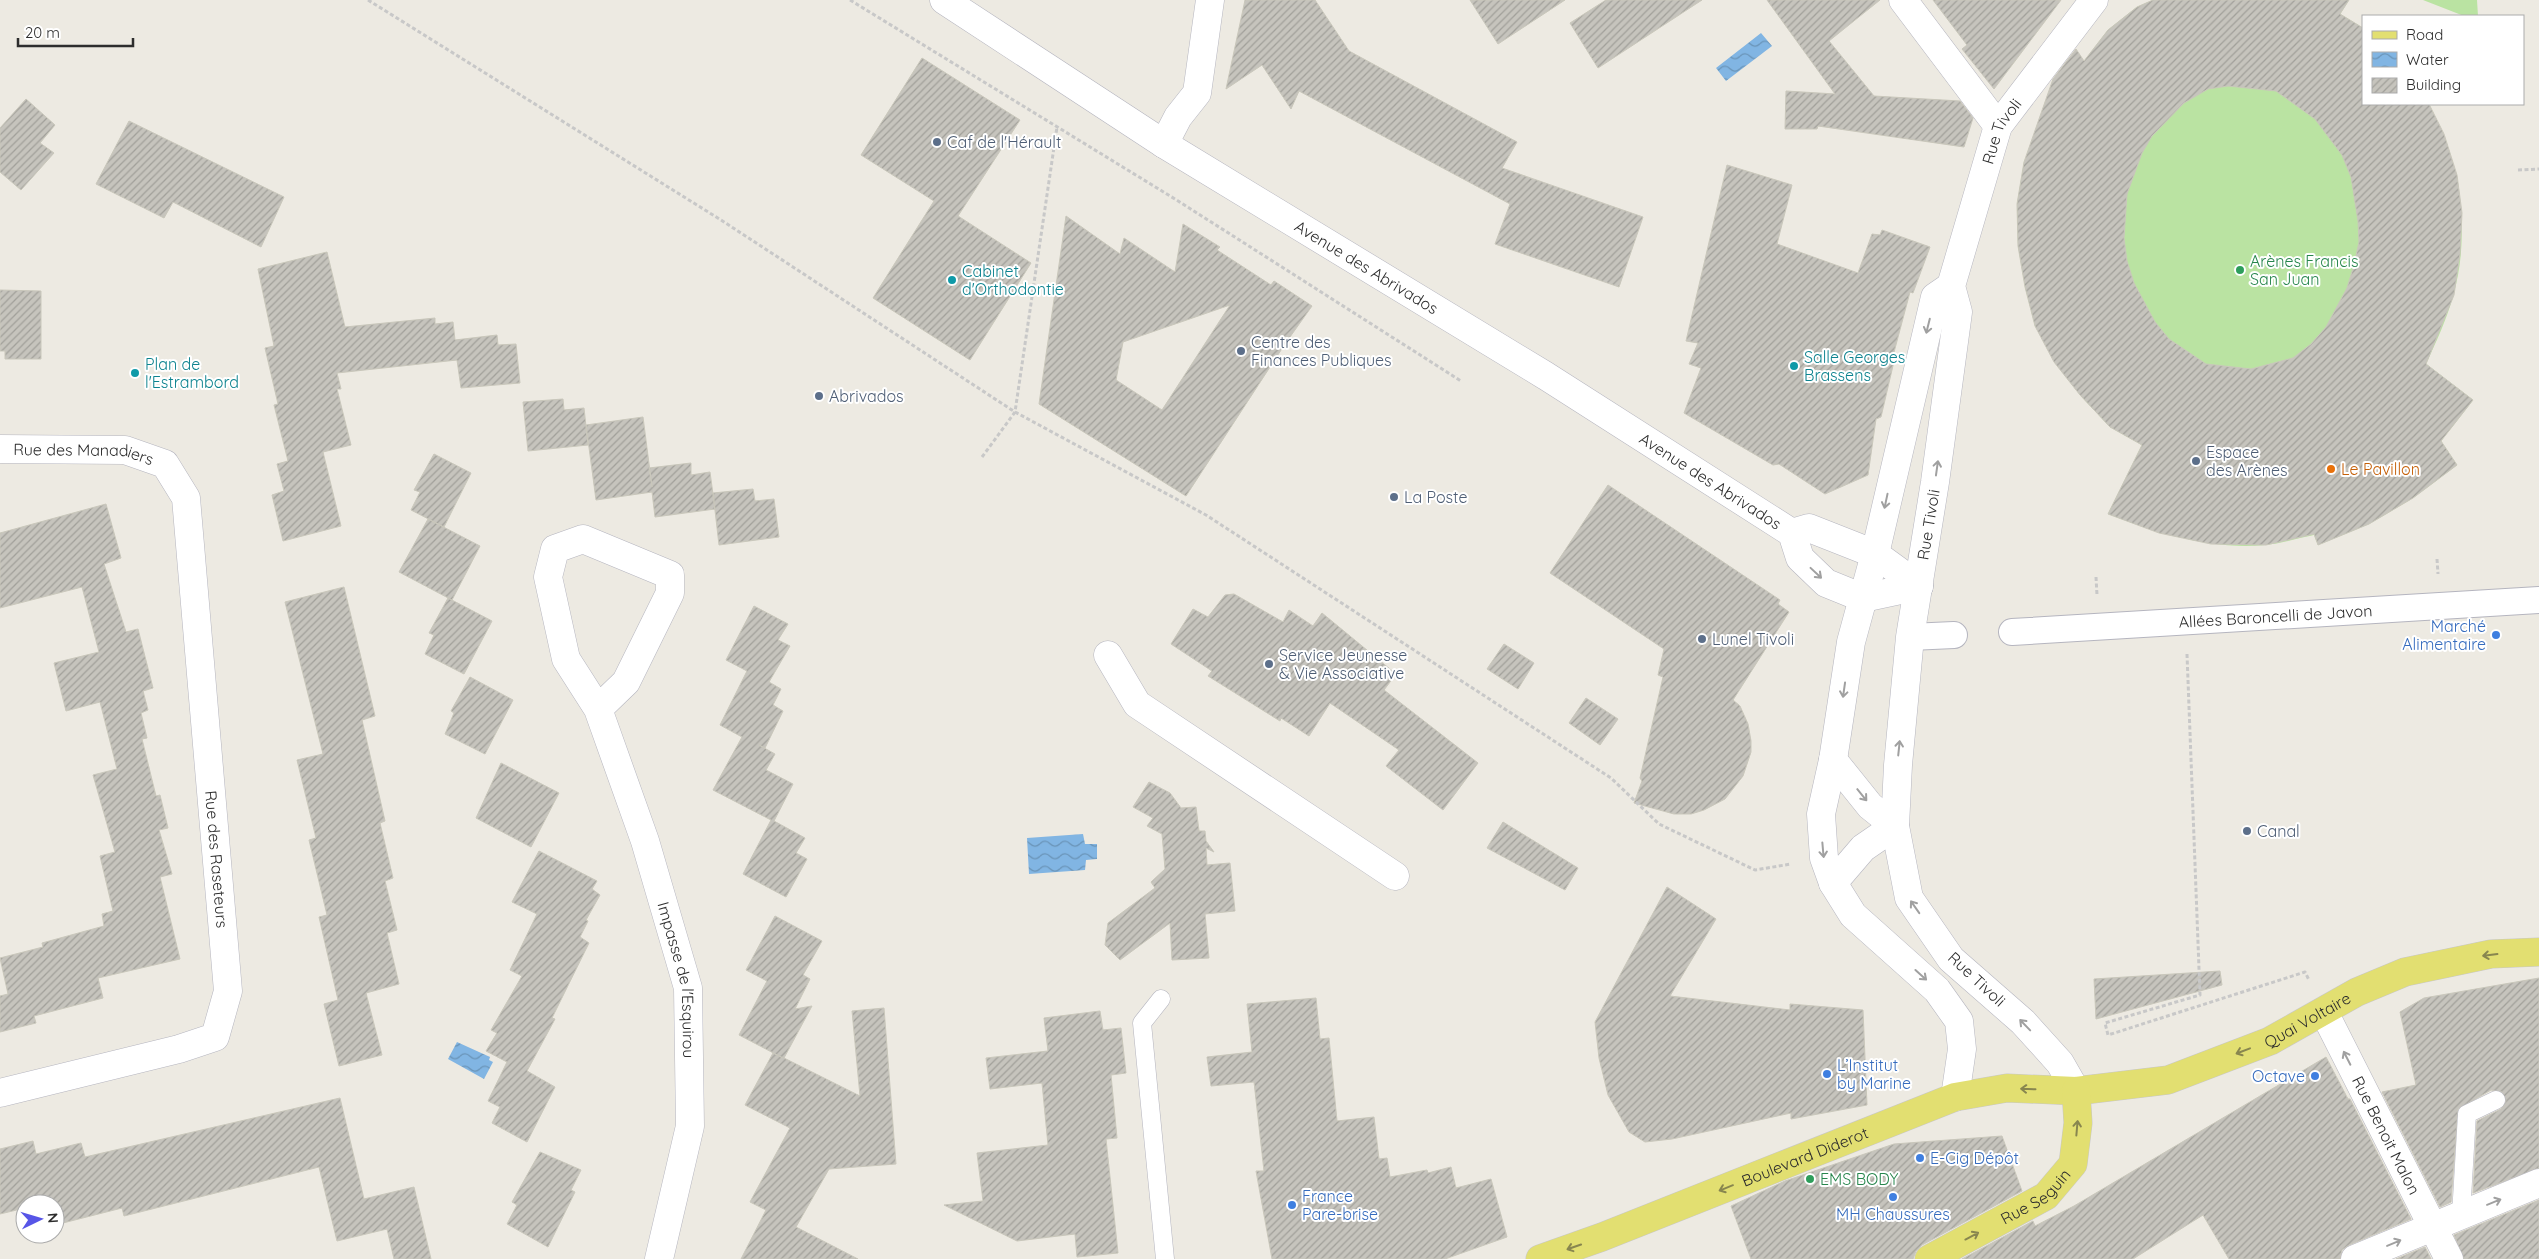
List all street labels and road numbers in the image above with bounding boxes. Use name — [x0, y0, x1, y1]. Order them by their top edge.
street label: Rue Tivoli — [1977, 94, 2026, 166]
street label: Avenue des Abrivados — [1291, 216, 1442, 318]
street label: Avenue des Abrivados — [1636, 428, 1785, 534]
street label: Rue des Manadiers — [13, 439, 156, 469]
street label: Rue Tivoli — [1913, 488, 1944, 561]
street label: Allées Baroncelli de Javon — [2178, 600, 2373, 632]
street label: Rue des Raseteurs — [201, 790, 233, 929]
street label: Impasse de l'Esquirou — [653, 899, 699, 1059]
street label: Rue Tivoli — [1944, 947, 2010, 1011]
street label: Quai Voltaire — [2261, 988, 2354, 1052]
street label: Rue Benoit Malon — [2348, 1073, 2425, 1198]
street label: Boulevard Diderot — [1739, 1122, 1871, 1191]
street label: Rue Seguin — [1997, 1165, 2075, 1229]

